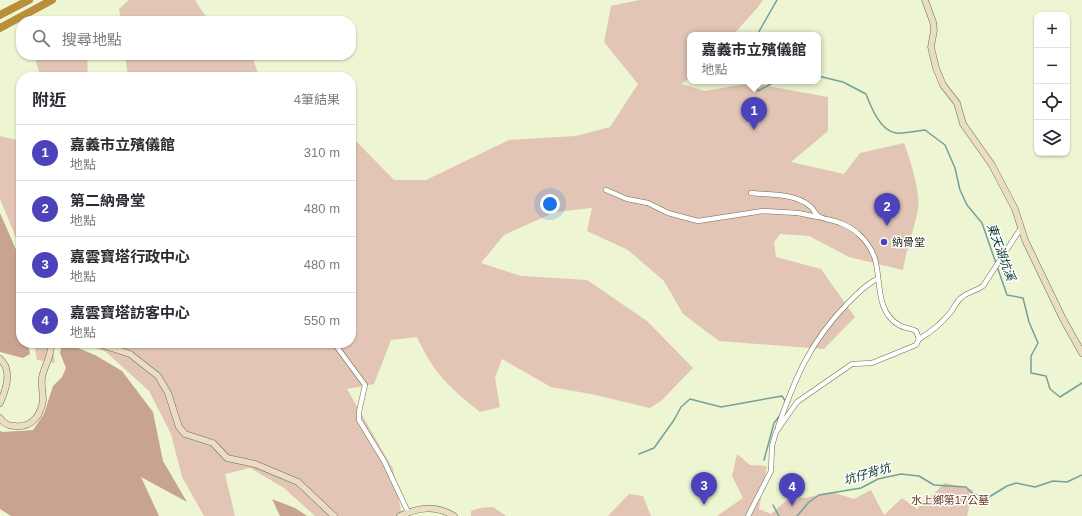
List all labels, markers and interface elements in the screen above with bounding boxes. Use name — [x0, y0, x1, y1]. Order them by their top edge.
map controls — [1034, 12, 1070, 156]
button: + — [1034, 12, 1070, 48]
search box — [16, 16, 356, 60]
icon: search — [30, 27, 52, 49]
text: 搜尋地點 — [62, 31, 122, 48]
popup — [687, 32, 821, 84]
text: 嘉義市立殯儀館 — [701, 41, 807, 58]
button: − — [1034, 48, 1070, 84]
text: 地點 — [701, 62, 728, 77]
button: locate — [1034, 84, 1070, 120]
text: 附近 — [32, 91, 66, 110]
text: 4筆結果 — [294, 92, 340, 107]
pin: 1 — [741, 97, 767, 130]
button: layers — [1034, 120, 1070, 156]
text: 嘉義市立殯儀館 — [70, 136, 175, 153]
text: 1 — [41, 145, 49, 160]
text: 310 m — [304, 145, 340, 160]
text: 地點 — [70, 157, 96, 172]
text: 第二納骨堂 — [70, 192, 145, 209]
pin: 2 — [874, 193, 900, 226]
your location — [540, 194, 560, 214]
text: 2 — [41, 201, 49, 216]
text: 480 m — [304, 201, 340, 216]
text: 地點 — [70, 213, 96, 228]
water label: 東天湖坑溪 — [984, 221, 1019, 284]
place label: 納骨堂 — [892, 236, 925, 248]
marker: 納骨堂 — [879, 237, 889, 247]
text: 嘉雲寶塔行政中心 — [70, 248, 190, 265]
text: 3 — [41, 257, 49, 272]
text: 480 m — [304, 257, 340, 272]
text: 地點 — [70, 269, 96, 284]
text: 嘉雲寶塔訪客中心 — [70, 304, 190, 321]
text: 4 — [41, 313, 49, 328]
text: 550 m — [304, 313, 340, 328]
text: 地點 — [70, 325, 96, 340]
water label: 坑仔背坑 — [842, 460, 894, 487]
pin: 3 — [691, 472, 717, 505]
pin: 4 — [779, 473, 805, 506]
park label: 水上鄉第17公墓 — [911, 494, 989, 506]

